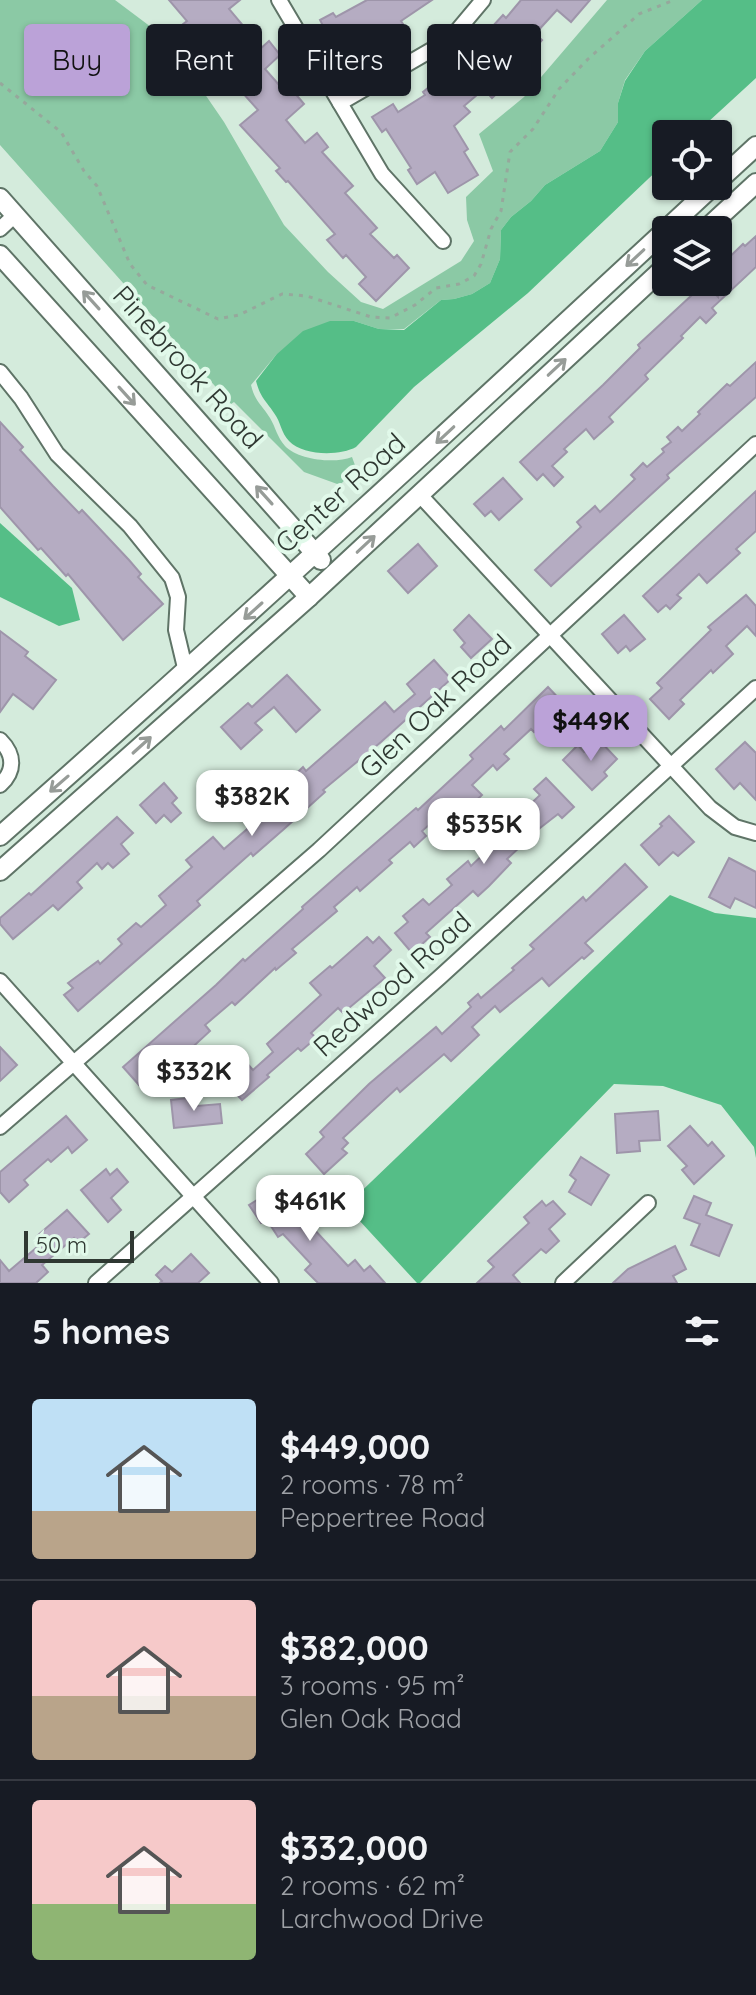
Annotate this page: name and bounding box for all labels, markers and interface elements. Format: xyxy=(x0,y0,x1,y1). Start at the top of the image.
chip: Buy xyxy=(24,24,130,96)
chip: Rent xyxy=(146,24,262,96)
chip: Filters xyxy=(278,24,411,96)
chip: New xyxy=(427,24,541,96)
map controls xyxy=(652,120,732,296)
button: locate xyxy=(652,120,732,200)
button: layers xyxy=(652,216,732,296)
one-way arrow xyxy=(625,249,645,268)
street label: Pinebrook Road xyxy=(106,278,271,456)
one-way arrow xyxy=(82,291,100,311)
one-way arrow xyxy=(546,359,566,377)
one-way arrow xyxy=(118,386,137,406)
street label: Center Road xyxy=(267,425,412,560)
one-way arrow xyxy=(435,426,455,444)
one-way arrow xyxy=(254,485,273,505)
one-way arrow xyxy=(356,536,376,554)
one-way arrow xyxy=(243,601,263,619)
street label: Glen Oak Road xyxy=(351,626,518,785)
pin: $449K xyxy=(535,695,647,763)
text: $449K xyxy=(552,704,630,737)
one-way arrow xyxy=(132,737,152,755)
pin: $382K xyxy=(196,770,308,838)
one-way arrow xyxy=(49,775,69,793)
text: $382K xyxy=(214,779,290,812)
pin: $535K xyxy=(428,798,540,866)
text: $535K xyxy=(446,807,522,840)
street label: Redwood Road xyxy=(306,904,478,1064)
pin: $332K xyxy=(138,1045,250,1113)
text: $332K xyxy=(156,1054,232,1087)
pin: $461K xyxy=(254,1175,366,1243)
text: $461K xyxy=(274,1184,346,1217)
scale bar xyxy=(24,1227,134,1263)
text: 50 m xyxy=(36,1231,87,1259)
icon: filters xyxy=(680,1309,724,1353)
text: 5 homes xyxy=(32,1310,170,1353)
text: $449,000 xyxy=(280,1425,430,1468)
icon: home xyxy=(96,1431,192,1527)
text: 2 rooms · 78 m² xyxy=(280,1468,464,1501)
text: Peppertree Road xyxy=(280,1501,485,1534)
text: $382,000 xyxy=(280,1626,429,1669)
icon: home xyxy=(96,1632,192,1728)
text: 3 rooms · 95 m² xyxy=(280,1669,464,1702)
text: Glen Oak Road xyxy=(280,1702,462,1735)
text: $332,000 xyxy=(280,1826,428,1869)
icon: home xyxy=(96,1832,192,1928)
text: 2 rooms · 62 m² xyxy=(280,1869,465,1902)
text: Larchwood Drive xyxy=(280,1902,484,1935)

